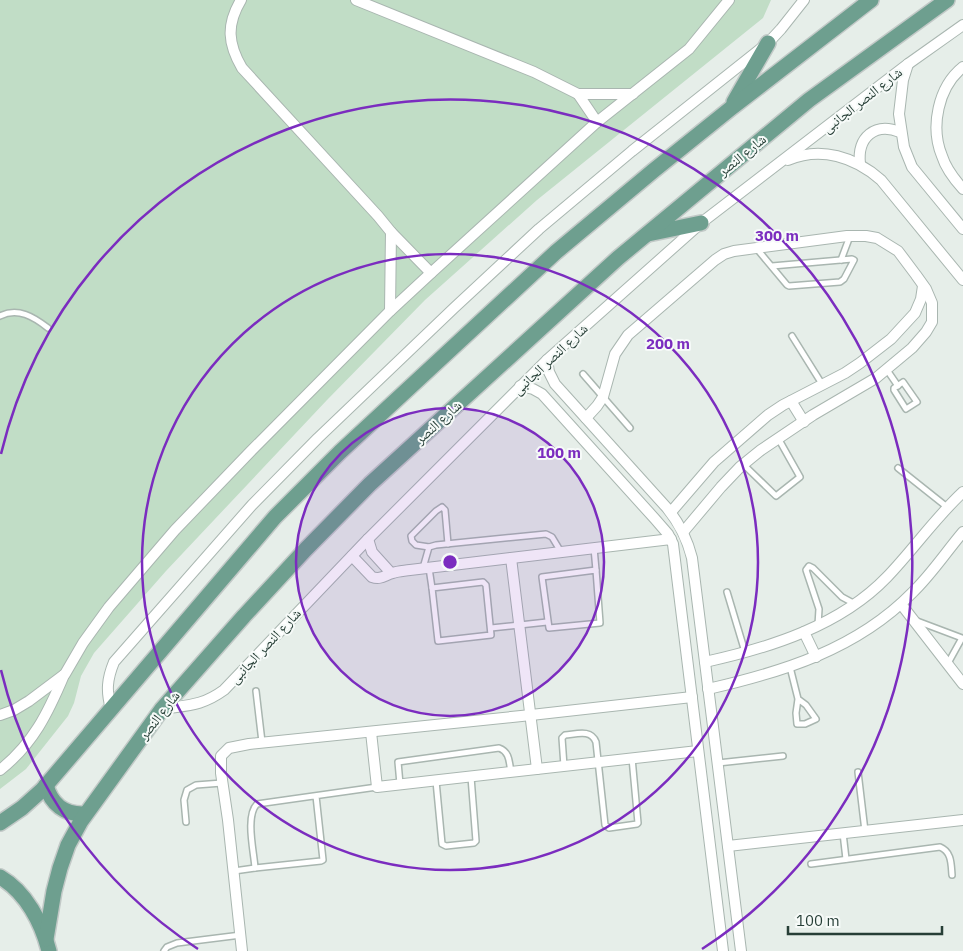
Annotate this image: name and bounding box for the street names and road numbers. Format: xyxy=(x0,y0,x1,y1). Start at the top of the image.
street label: شارع النصر الجانبى xyxy=(818,63,906,138)
street label: شارع النصر xyxy=(713,130,770,181)
street label: شارع النصر الجانبى xyxy=(508,319,592,399)
street label: شارع النصر xyxy=(410,396,466,449)
street label: شارع النصر الجانبى xyxy=(225,604,305,688)
street label: شارع النصر xyxy=(134,687,184,744)

